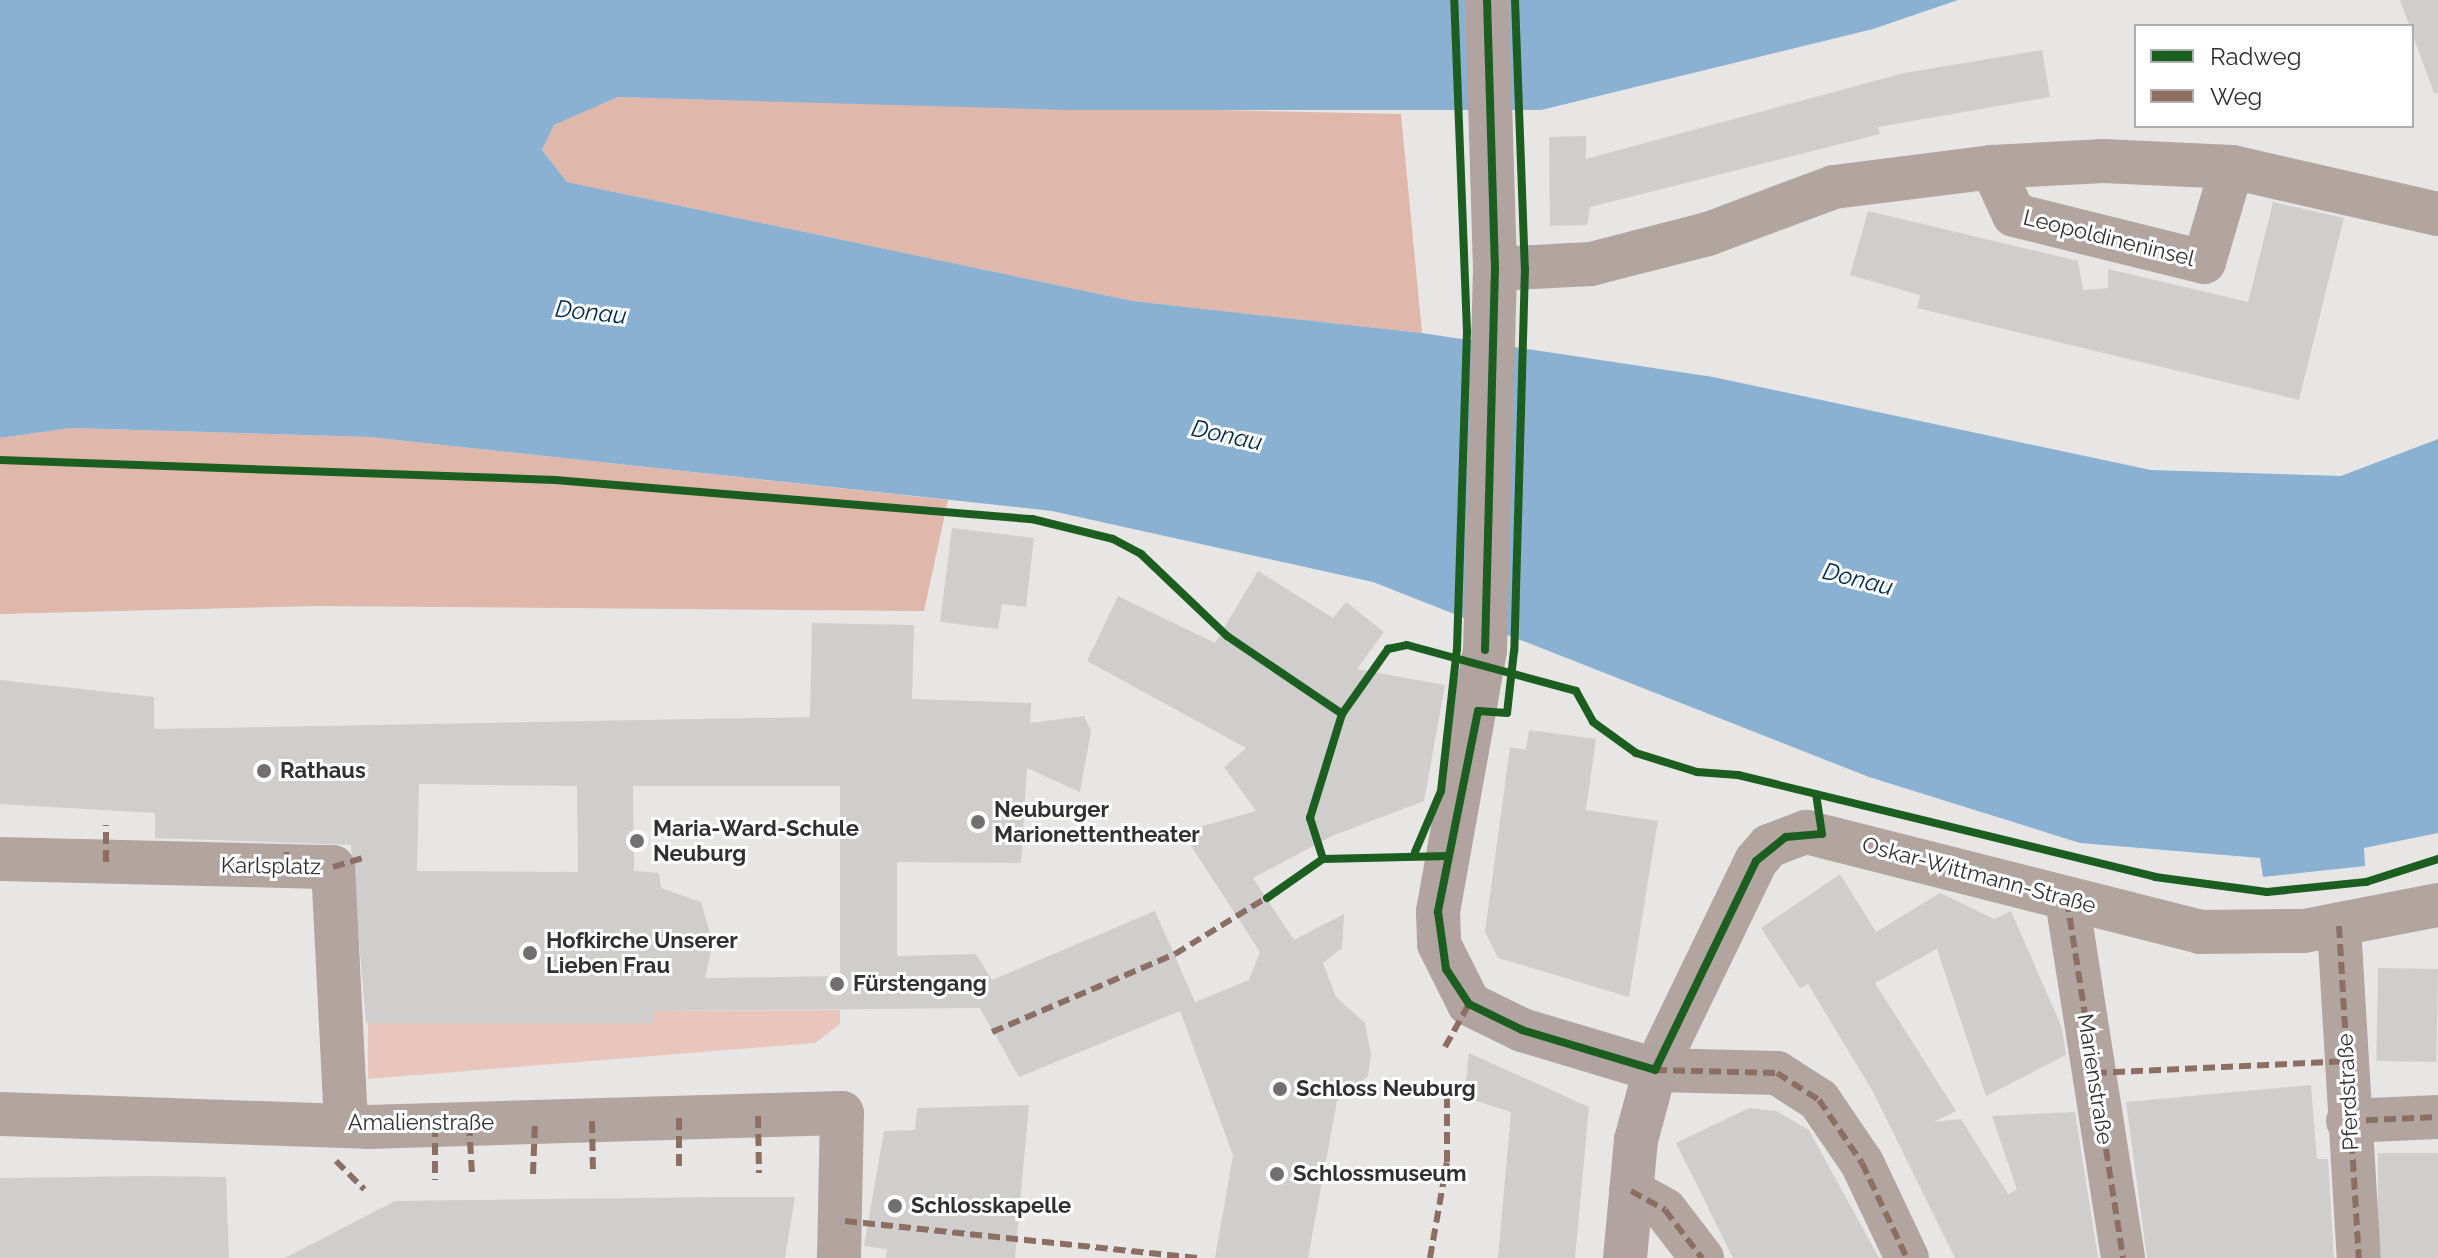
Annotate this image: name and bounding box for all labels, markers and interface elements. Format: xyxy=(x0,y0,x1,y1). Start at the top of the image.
legend xyxy=(2134,24,2414,128)
text: Radweg xyxy=(2210,42,2302,71)
text: Weg xyxy=(2210,82,2262,111)
street label: Leopoldineninsel xyxy=(2021,204,2197,272)
water label: Donau xyxy=(554,294,628,330)
water label: Donau xyxy=(1189,413,1265,457)
water label: Donau xyxy=(1820,556,1896,602)
place label: Rathaus xyxy=(280,758,366,784)
marker: Rathaus xyxy=(255,762,273,780)
place label: Neuburger Marionettentheater xyxy=(994,796,1200,848)
marker: Neuburger Marionettentheater xyxy=(969,813,987,831)
place label: Maria-Ward-Schule Neuburg xyxy=(653,815,859,866)
street label: Oskar-Wittmann-Straße xyxy=(1859,831,2099,919)
marker: Maria-Ward-Schule Neuburg xyxy=(628,832,646,850)
street label: Karlsplatz xyxy=(221,852,321,880)
place label: Hofkirche Unserer Lieben Frau xyxy=(546,927,738,978)
marker: Hofkirche Unserer Lieben Frau xyxy=(521,944,539,962)
place label: Fürstengang xyxy=(853,971,987,997)
marker: Fürstengang xyxy=(828,975,846,993)
street label: Marienstraße xyxy=(2072,1012,2118,1146)
street label: Pferdstraße xyxy=(2332,1033,2364,1151)
place label: Schloss Neuburg xyxy=(1296,1076,1476,1102)
marker: Schloss Neuburg xyxy=(1271,1080,1289,1098)
street label: Amalienstraße xyxy=(348,1110,494,1136)
place label: Schlossmuseum xyxy=(1293,1161,1466,1187)
marker: Schlossmuseum xyxy=(1268,1165,1286,1183)
place label: Schlosskapelle xyxy=(911,1193,1071,1219)
marker: Schlosskapelle xyxy=(886,1197,904,1215)

